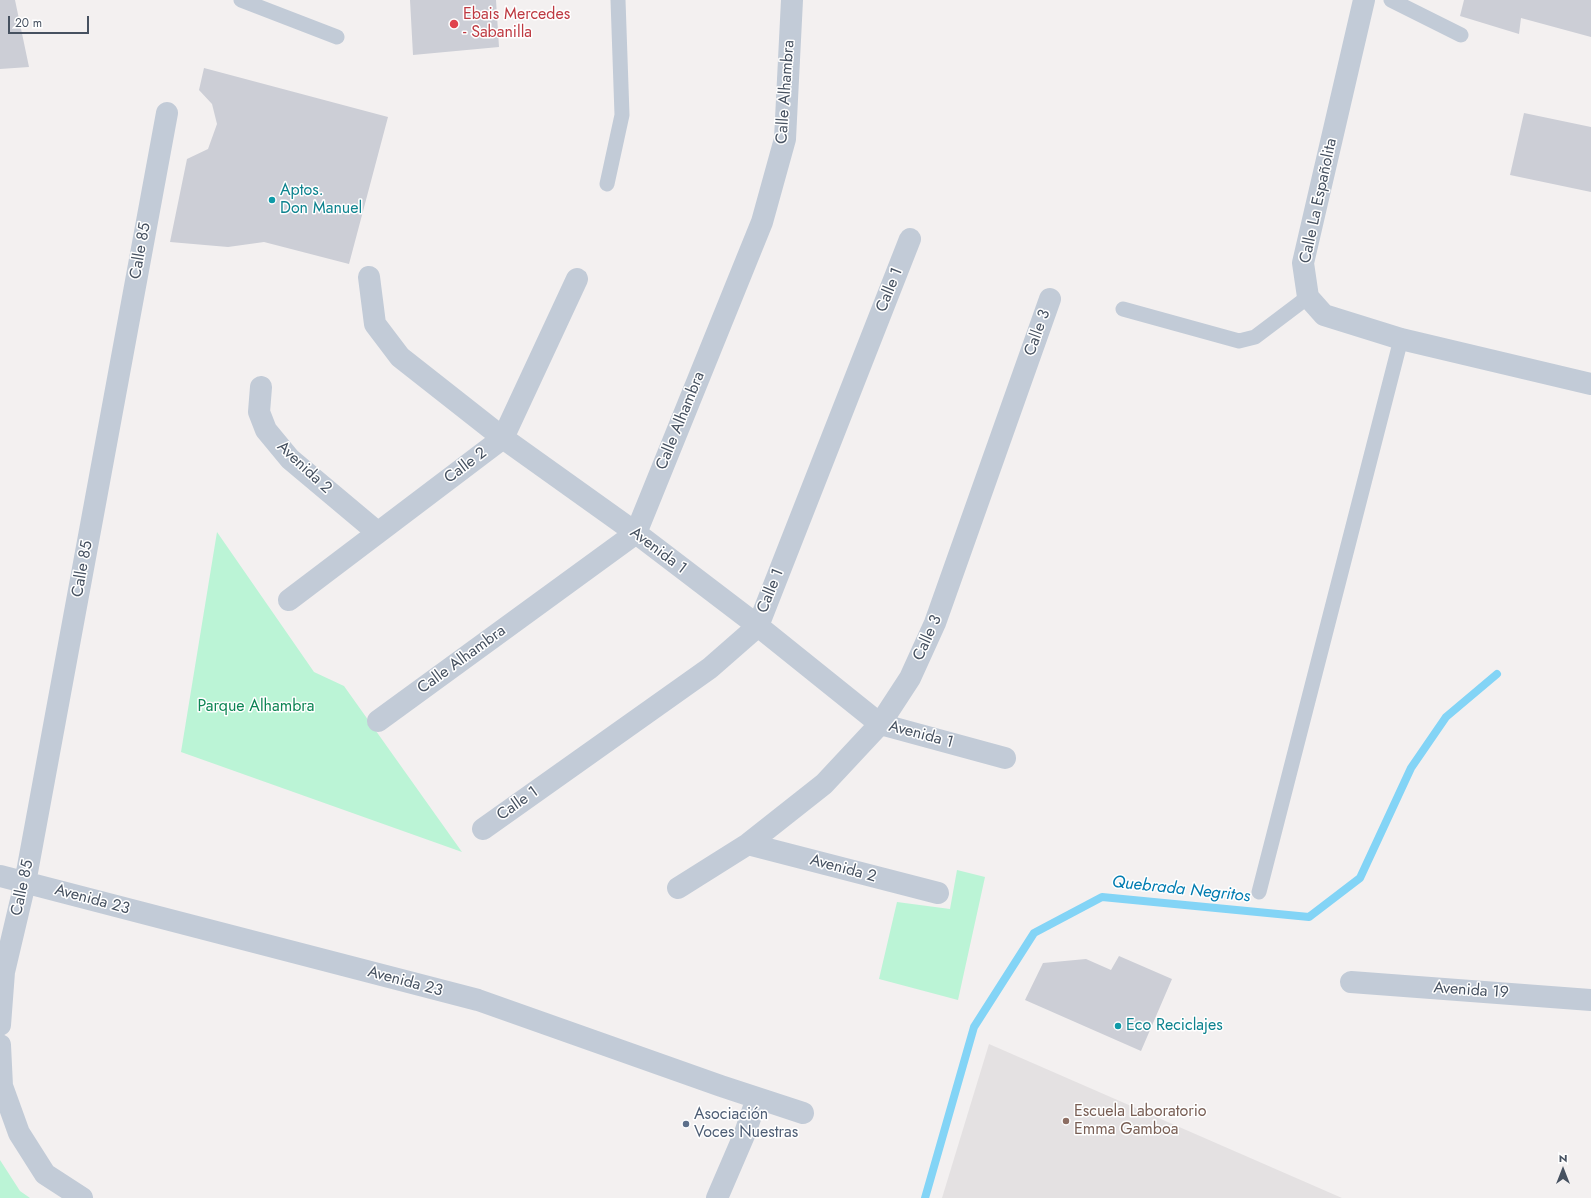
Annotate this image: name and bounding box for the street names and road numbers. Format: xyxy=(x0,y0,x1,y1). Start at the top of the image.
street label: Calle Alhambra xyxy=(773,39,799,145)
street label: Calle La Españolita xyxy=(1296,137,1342,265)
street label: Calle 85 xyxy=(127,221,155,281)
street label: Calle 1 xyxy=(872,265,908,315)
street label: Calle 3 xyxy=(1021,307,1055,359)
street label: Calle Alhambra xyxy=(653,369,709,473)
street label: Avenida 2 xyxy=(273,438,335,498)
street label: Calle 2 xyxy=(441,444,491,488)
street label: Avenida 1 xyxy=(626,523,690,579)
street label: Calle 85 xyxy=(69,539,97,599)
street label: Calle 1 xyxy=(753,566,789,616)
street label: Calle 3 xyxy=(910,612,946,664)
street label: Calle Alhambra xyxy=(414,622,510,698)
street label: Avenida 1 xyxy=(887,717,955,753)
street label: Calle 1 xyxy=(494,783,542,825)
street label: Avenida 2 xyxy=(808,851,878,887)
street label: Calle 85 xyxy=(8,858,38,918)
street label: Avenida 23 xyxy=(52,881,132,919)
street label: Avenida 23 xyxy=(365,963,445,1001)
street label: Avenida 19 xyxy=(1433,979,1509,1003)

